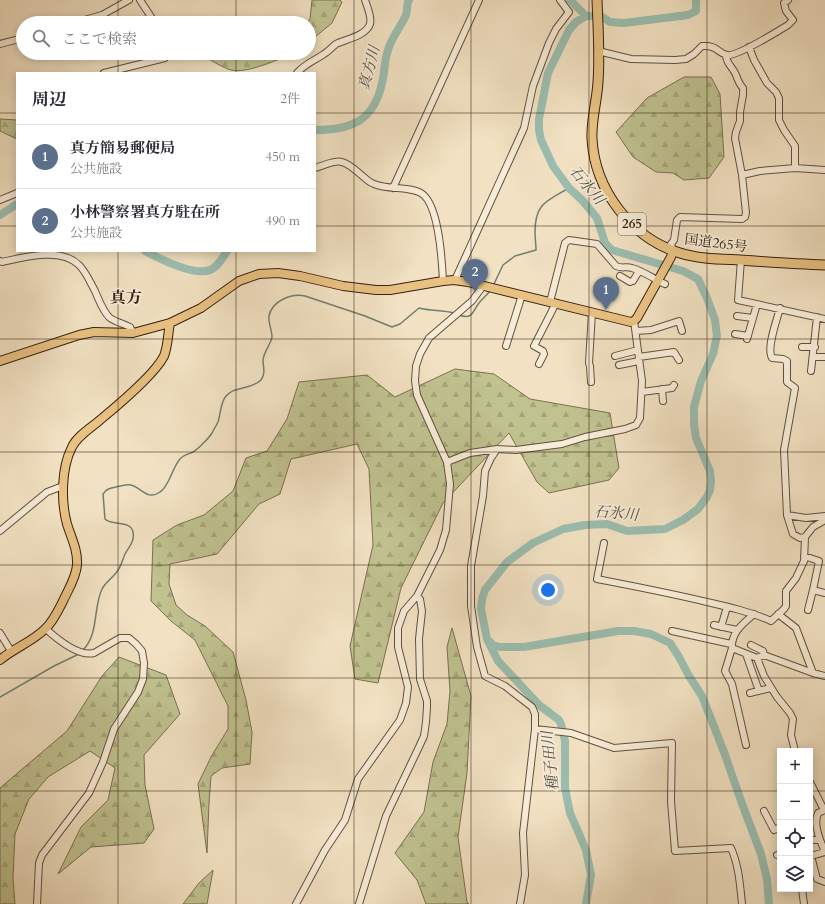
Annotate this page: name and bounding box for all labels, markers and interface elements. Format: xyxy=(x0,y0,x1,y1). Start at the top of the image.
search box xyxy=(16,16,316,60)
icon: search xyxy=(30,27,52,49)
text: ここで検索 xyxy=(62,29,137,49)
water label: 真方川 xyxy=(354,42,385,92)
text: 周辺 xyxy=(32,88,66,111)
text: 2件 xyxy=(280,90,300,108)
text: 真方簡易郵便局 xyxy=(70,138,175,158)
text: 1 xyxy=(42,148,48,166)
text: 450 m xyxy=(266,148,300,166)
text: 公共施設 xyxy=(70,160,122,178)
water label: 石氷川 xyxy=(565,161,610,210)
text: 小林警察署真方駐在所 xyxy=(70,202,220,222)
text: 2 xyxy=(42,212,48,230)
text: 490 m xyxy=(266,212,300,230)
road number: 265 xyxy=(618,213,646,235)
text: 公共施設 xyxy=(70,224,122,242)
street label: 国道265号 xyxy=(683,230,749,256)
pin: 2 xyxy=(462,259,488,292)
pin: 1 xyxy=(593,277,619,310)
district label: 真方 xyxy=(110,287,142,309)
water label: 石氷川 xyxy=(593,501,641,525)
your location xyxy=(538,580,558,600)
water label: 種子田川 xyxy=(537,728,563,792)
map controls xyxy=(777,748,813,892)
button: + xyxy=(777,748,813,784)
button: − xyxy=(777,784,813,820)
button: locate xyxy=(777,820,813,856)
button: layers xyxy=(777,856,813,892)

